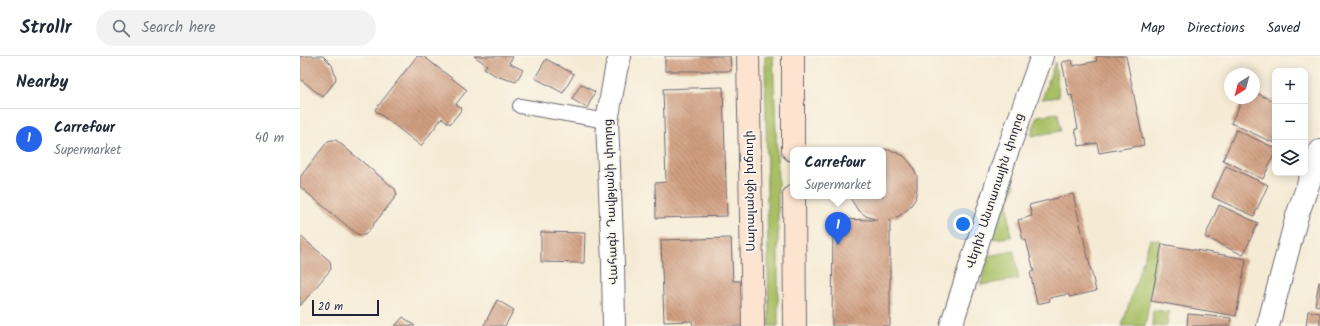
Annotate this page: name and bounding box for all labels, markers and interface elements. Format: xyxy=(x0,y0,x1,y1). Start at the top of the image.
search box xyxy=(96,10,376,46)
text: Strollr xyxy=(20,13,72,43)
text: Search here xyxy=(142,16,216,40)
icon: search xyxy=(110,17,132,39)
text: Map xyxy=(1140,17,1165,39)
text: Directions xyxy=(1187,17,1245,39)
text: Saved xyxy=(1267,17,1300,39)
north arrow xyxy=(1224,68,1260,104)
map controls xyxy=(1272,68,1308,176)
button: + xyxy=(1272,68,1308,104)
text: Nearby xyxy=(16,69,68,96)
button: − xyxy=(1272,104,1308,140)
street label: Վերին Անտառային փողոց xyxy=(961,111,1029,271)
text: Carrefour xyxy=(54,116,115,140)
street label: Վահագն Դավթյանի փողոց xyxy=(599,119,623,285)
text: 1 xyxy=(27,128,31,149)
text: 40 m xyxy=(255,128,284,149)
street label: Սարալանջի խճուղի xyxy=(739,130,761,252)
text: Supermarket xyxy=(54,140,121,161)
button: layers xyxy=(1272,140,1308,176)
popup xyxy=(790,147,886,199)
text: Carrefour xyxy=(804,151,866,175)
text: Supermarket xyxy=(804,175,872,196)
pin: 1 xyxy=(825,212,851,245)
your location xyxy=(953,214,973,234)
scale bar xyxy=(312,298,379,317)
text: 20 m xyxy=(318,298,343,316)

